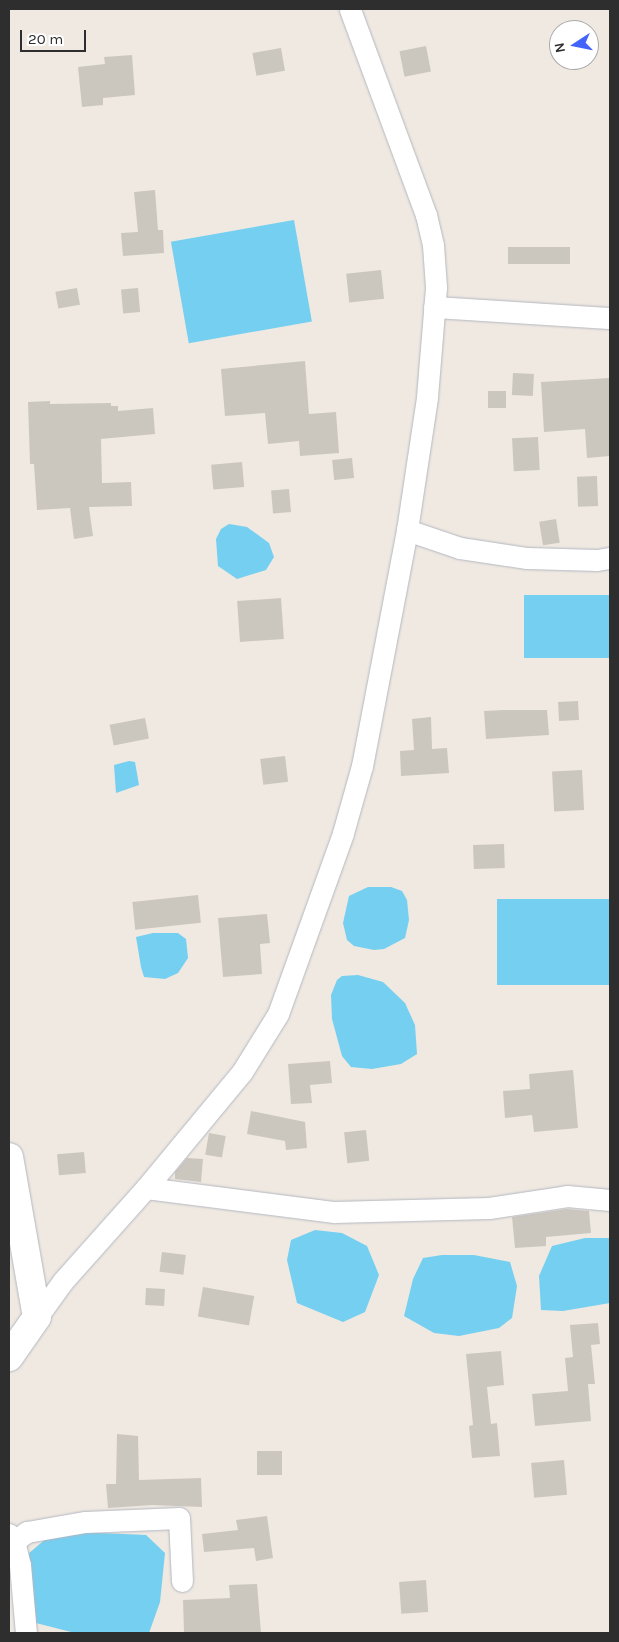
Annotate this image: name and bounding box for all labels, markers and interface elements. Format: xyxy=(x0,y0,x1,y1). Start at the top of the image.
scale bar xyxy=(22,20,89,52)
north arrow xyxy=(549,20,599,70)
text: 20 m xyxy=(28,30,63,48)
text: N xyxy=(550,41,569,54)

